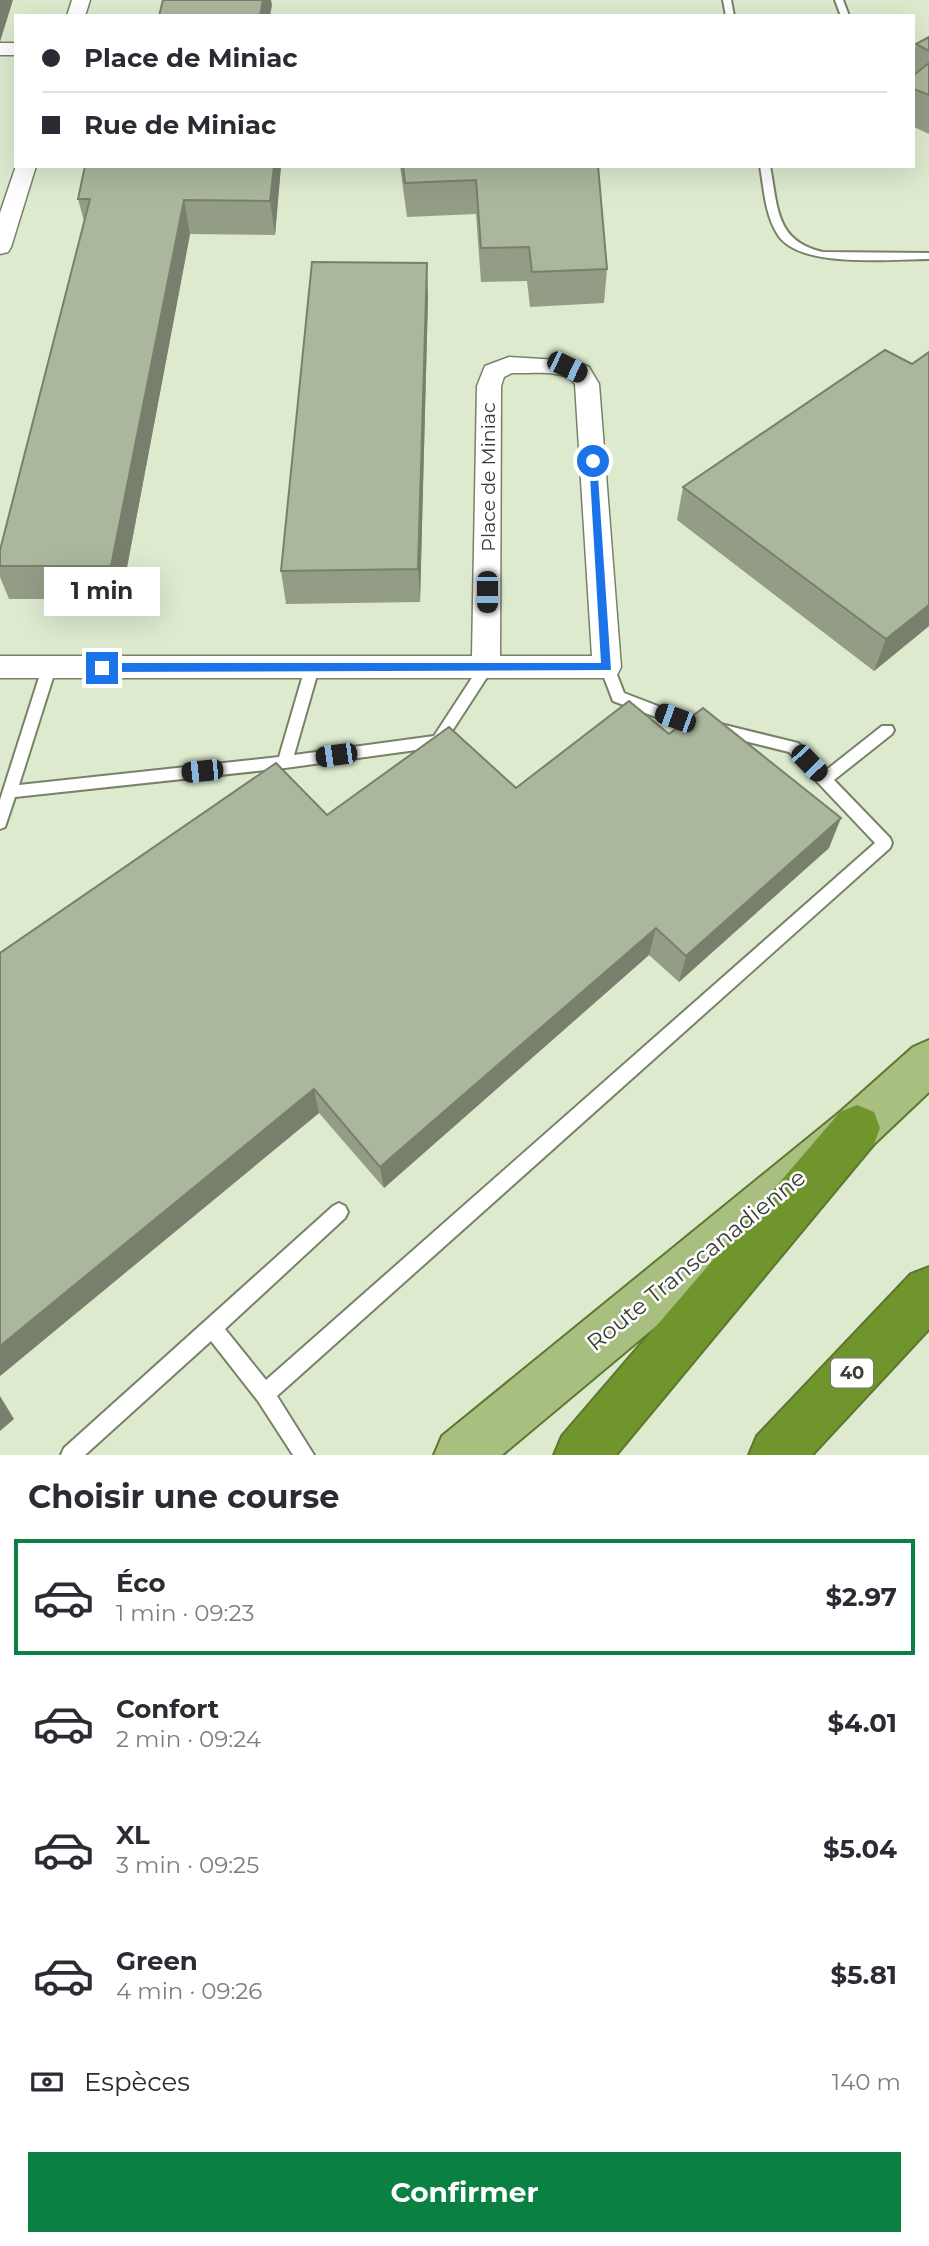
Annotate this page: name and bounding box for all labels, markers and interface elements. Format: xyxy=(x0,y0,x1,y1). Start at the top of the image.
text: Place de Miniac xyxy=(84,42,298,74)
text: Rue de Miniac xyxy=(84,109,276,141)
car xyxy=(544,348,591,386)
street label: Place de Miniac xyxy=(477,402,500,552)
route start xyxy=(577,445,609,477)
callout: 1 min xyxy=(44,566,160,616)
car xyxy=(477,571,498,613)
text: 1 min xyxy=(71,577,133,605)
route end xyxy=(86,652,118,684)
car xyxy=(652,701,699,735)
car xyxy=(787,741,832,785)
car xyxy=(314,742,359,768)
car xyxy=(181,758,224,784)
street label: Route Transcanadienne xyxy=(581,1163,811,1357)
road number: 40 xyxy=(831,1358,873,1388)
text: Choisir une course xyxy=(28,1477,340,1516)
icon: car xyxy=(32,1566,95,1629)
text: Éco xyxy=(116,1567,166,1599)
text: $2.97 xyxy=(825,1581,897,1613)
text: 1 min · 09:23 xyxy=(116,1599,254,1627)
icon: car xyxy=(32,1692,95,1755)
text: Confort xyxy=(116,1693,219,1725)
text: $4.01 xyxy=(828,1707,897,1739)
text: 2 min · 09:24 xyxy=(116,1725,261,1753)
icon: car xyxy=(32,1818,95,1881)
text: XL xyxy=(116,1819,150,1851)
text: $5.04 xyxy=(823,1833,897,1865)
text: 3 min · 09:25 xyxy=(116,1851,259,1879)
icon: car xyxy=(32,1944,95,2007)
text: Green xyxy=(116,1945,198,1977)
text: $5.81 xyxy=(831,1959,897,1991)
text: 4 min · 09:26 xyxy=(116,1977,262,2005)
icon: cash xyxy=(28,2063,66,2101)
text: Espèces xyxy=(84,2066,190,2098)
text: 140 m xyxy=(832,2068,901,2096)
button: Confirmer xyxy=(28,2152,901,2232)

